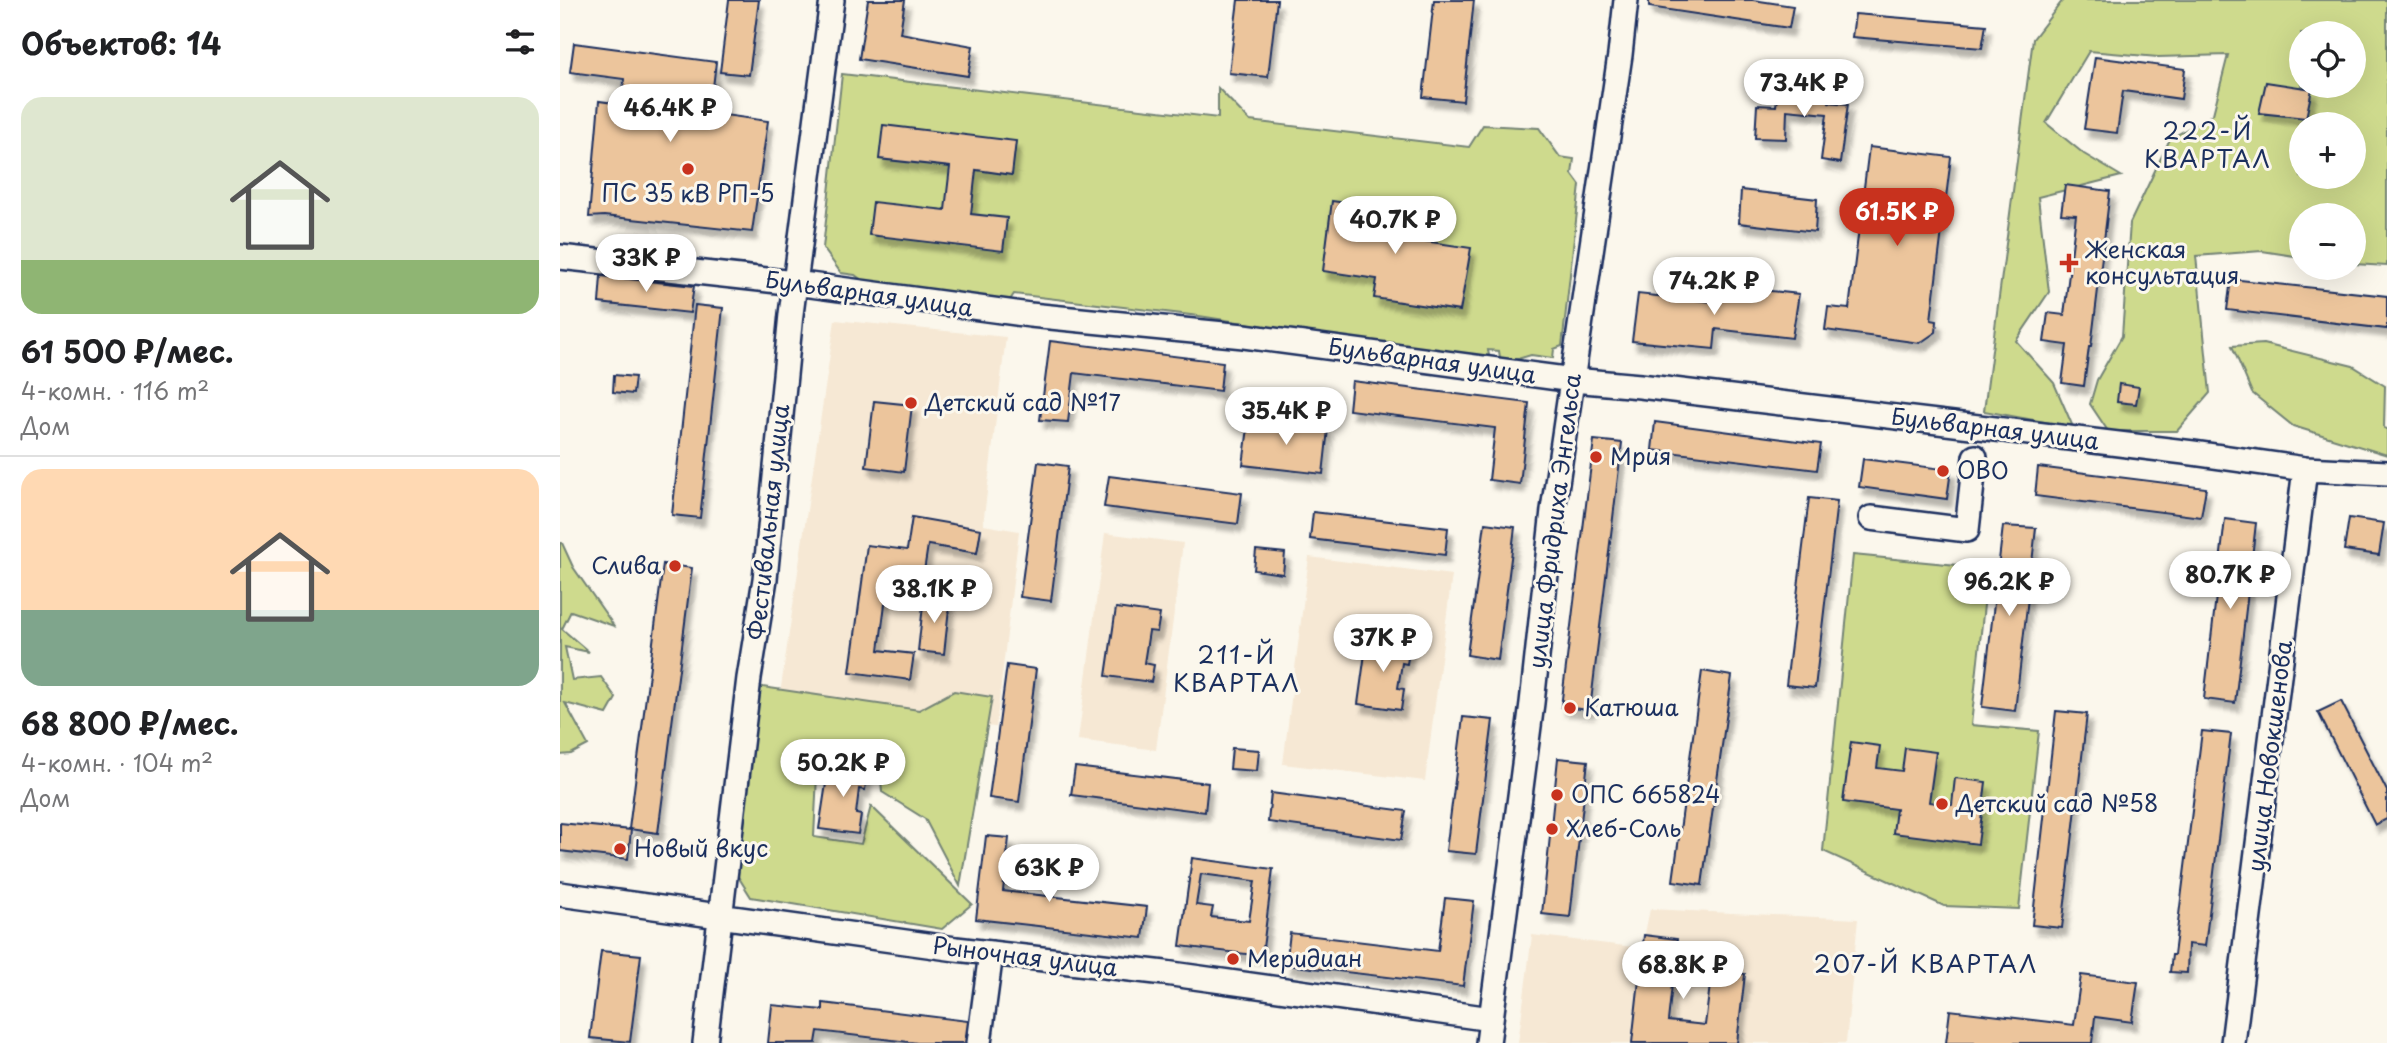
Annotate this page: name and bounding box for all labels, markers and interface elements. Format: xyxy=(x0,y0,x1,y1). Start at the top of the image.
text: Объектов: 14 xyxy=(21,20,221,65)
map controls xyxy=(2289,21,2366,280)
button: locate xyxy=(2289,21,2366,98)
icon: filters xyxy=(501,23,539,61)
pin: 73.4K ₽ xyxy=(1739,60,1869,119)
text: 73.4K ₽ xyxy=(1760,64,1848,99)
pin: 46.4K ₽ xyxy=(605,85,735,144)
text: 46.4K ₽ xyxy=(624,89,716,124)
district label: 222-Й КВАРТАЛ xyxy=(2144,112,2272,176)
button: + xyxy=(2289,112,2366,189)
icon: home xyxy=(217,142,343,268)
marker: ПС 35 кВ РП-5 xyxy=(680,161,696,177)
place label: ПС 35 кВ РП-5 xyxy=(601,175,775,210)
pin: 61.5K ₽ xyxy=(1832,188,1962,248)
text: 61.5K ₽ xyxy=(1855,193,1939,228)
pin: 40.7K ₽ xyxy=(1330,196,1460,256)
text: 40.7K ₽ xyxy=(1349,201,1441,236)
button: − xyxy=(2289,203,2366,280)
place label: Женская консультация xyxy=(2085,231,2240,292)
pin: 33K ₽ xyxy=(597,234,695,294)
text: 33K ₽ xyxy=(612,239,680,274)
marker: Женская консультация xyxy=(2059,253,2079,273)
pin: 74.2K ₽ xyxy=(1649,258,1779,317)
street label: Бульварная улица xyxy=(763,261,976,324)
text: 74.2K ₽ xyxy=(1669,262,1759,297)
text: 61 500 ₽/мес. xyxy=(21,328,233,373)
street label: Бульварная улица xyxy=(1326,328,1539,391)
street label: улица Фридриха Энгельса xyxy=(1518,371,1589,670)
text: 4-комн. · 116 m² xyxy=(21,373,209,408)
place label: Детский сад №17 xyxy=(924,384,1121,419)
pin: 35.4K ₽ xyxy=(1221,388,1351,447)
text: 35.4K ₽ xyxy=(1241,392,1331,427)
marker: Детский сад №17 xyxy=(903,395,919,411)
street label: Бульварная улица xyxy=(1889,397,2102,458)
street label: Фестивальная улица xyxy=(738,402,797,641)
text: Дом xyxy=(21,408,70,443)
place label: Мрия xyxy=(1610,438,1672,473)
marker: Мрия xyxy=(1588,449,1604,465)
place label: ОВО xyxy=(1957,452,2009,487)
marker: ОВО xyxy=(1935,463,1951,479)
icon: home xyxy=(217,514,343,640)
place label: Слива xyxy=(591,547,662,582)
pin: 80.7K ₽ xyxy=(2165,552,2295,611)
text: 80.7K ₽ xyxy=(2185,556,2275,591)
marker: Слива xyxy=(667,558,683,574)
pin: 96.2K ₽ xyxy=(1944,558,2074,618)
text: 96.2K ₽ xyxy=(1964,563,2054,598)
pin: 38.1K ₽ xyxy=(869,566,999,625)
text: 38.1K ₽ xyxy=(892,570,976,605)
pin: 37K ₽ xyxy=(1334,614,1432,674)
text: 37K ₽ xyxy=(1350,619,1416,654)
district label: 211-Й КВАРТАЛ xyxy=(1173,636,1301,700)
street label: улица Новокшенова xyxy=(2237,637,2300,874)
place label: Катюша xyxy=(1584,689,1679,724)
text: 68 800 ₽/мес. xyxy=(21,700,239,745)
marker: Катюша xyxy=(1562,700,1578,716)
pin: 50.2K ₽ xyxy=(778,740,908,799)
text: 50.2K ₽ xyxy=(796,744,890,779)
text: 4-комн. · 104 m² xyxy=(21,745,213,780)
place label: ОПС 665824 xyxy=(1571,776,1721,811)
text: Дом xyxy=(21,780,70,815)
place label: Детский сад №58 xyxy=(1955,785,2158,820)
marker: ОПС 665824 xyxy=(1549,787,1565,803)
marker: Детский сад №58 xyxy=(1934,796,1950,812)
place label: Хлеб-Соль xyxy=(1566,810,1681,845)
marker: Хлеб-Соль xyxy=(1544,821,1560,837)
place label: Новый вкус xyxy=(634,830,768,865)
marker: Новый вкус xyxy=(612,841,628,857)
pin: 63K ₽ xyxy=(1000,844,1098,904)
text: 63K ₽ xyxy=(1014,849,1084,884)
street label: Рыночная улица xyxy=(931,927,1120,984)
place label: Меридиан xyxy=(1247,940,1362,975)
pin: 68.8K ₽ xyxy=(1618,942,1748,1001)
district label: 207-Й КВАРТАЛ xyxy=(1814,945,2038,981)
text: 68.8K ₽ xyxy=(1638,946,1728,981)
marker: Меридиан xyxy=(1225,951,1241,967)

